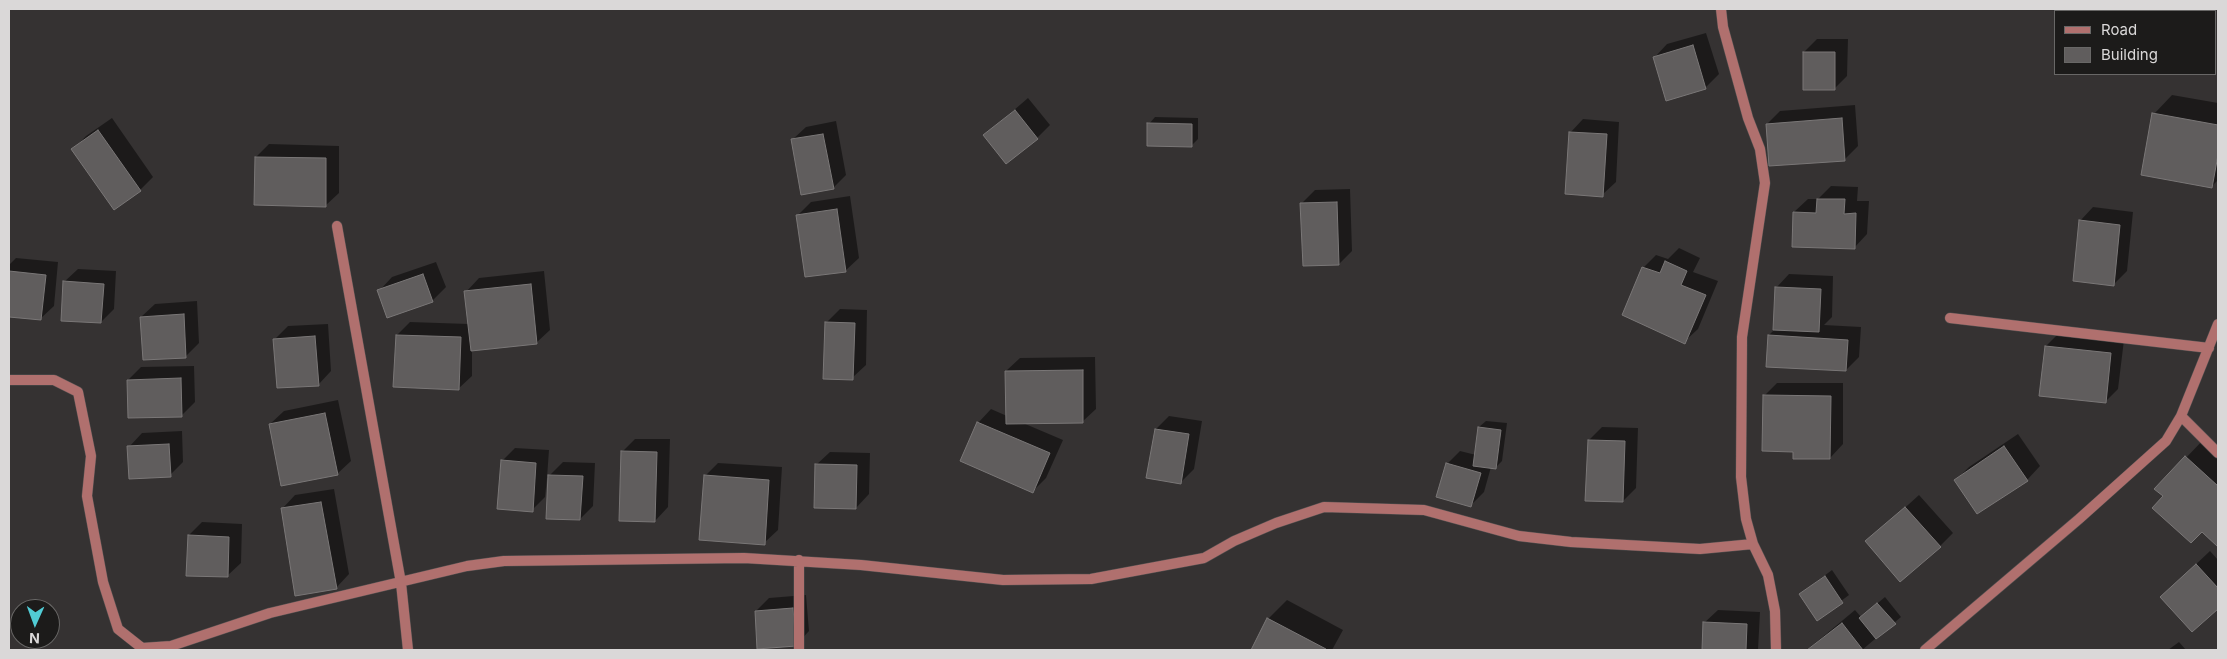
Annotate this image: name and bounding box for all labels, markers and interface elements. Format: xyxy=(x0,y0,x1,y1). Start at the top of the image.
legend xyxy=(2054,10,2217,75)
text: Road xyxy=(2101,20,2137,39)
text: Building xyxy=(2101,45,2158,64)
north arrow xyxy=(10,599,60,649)
text: N xyxy=(29,630,40,647)

